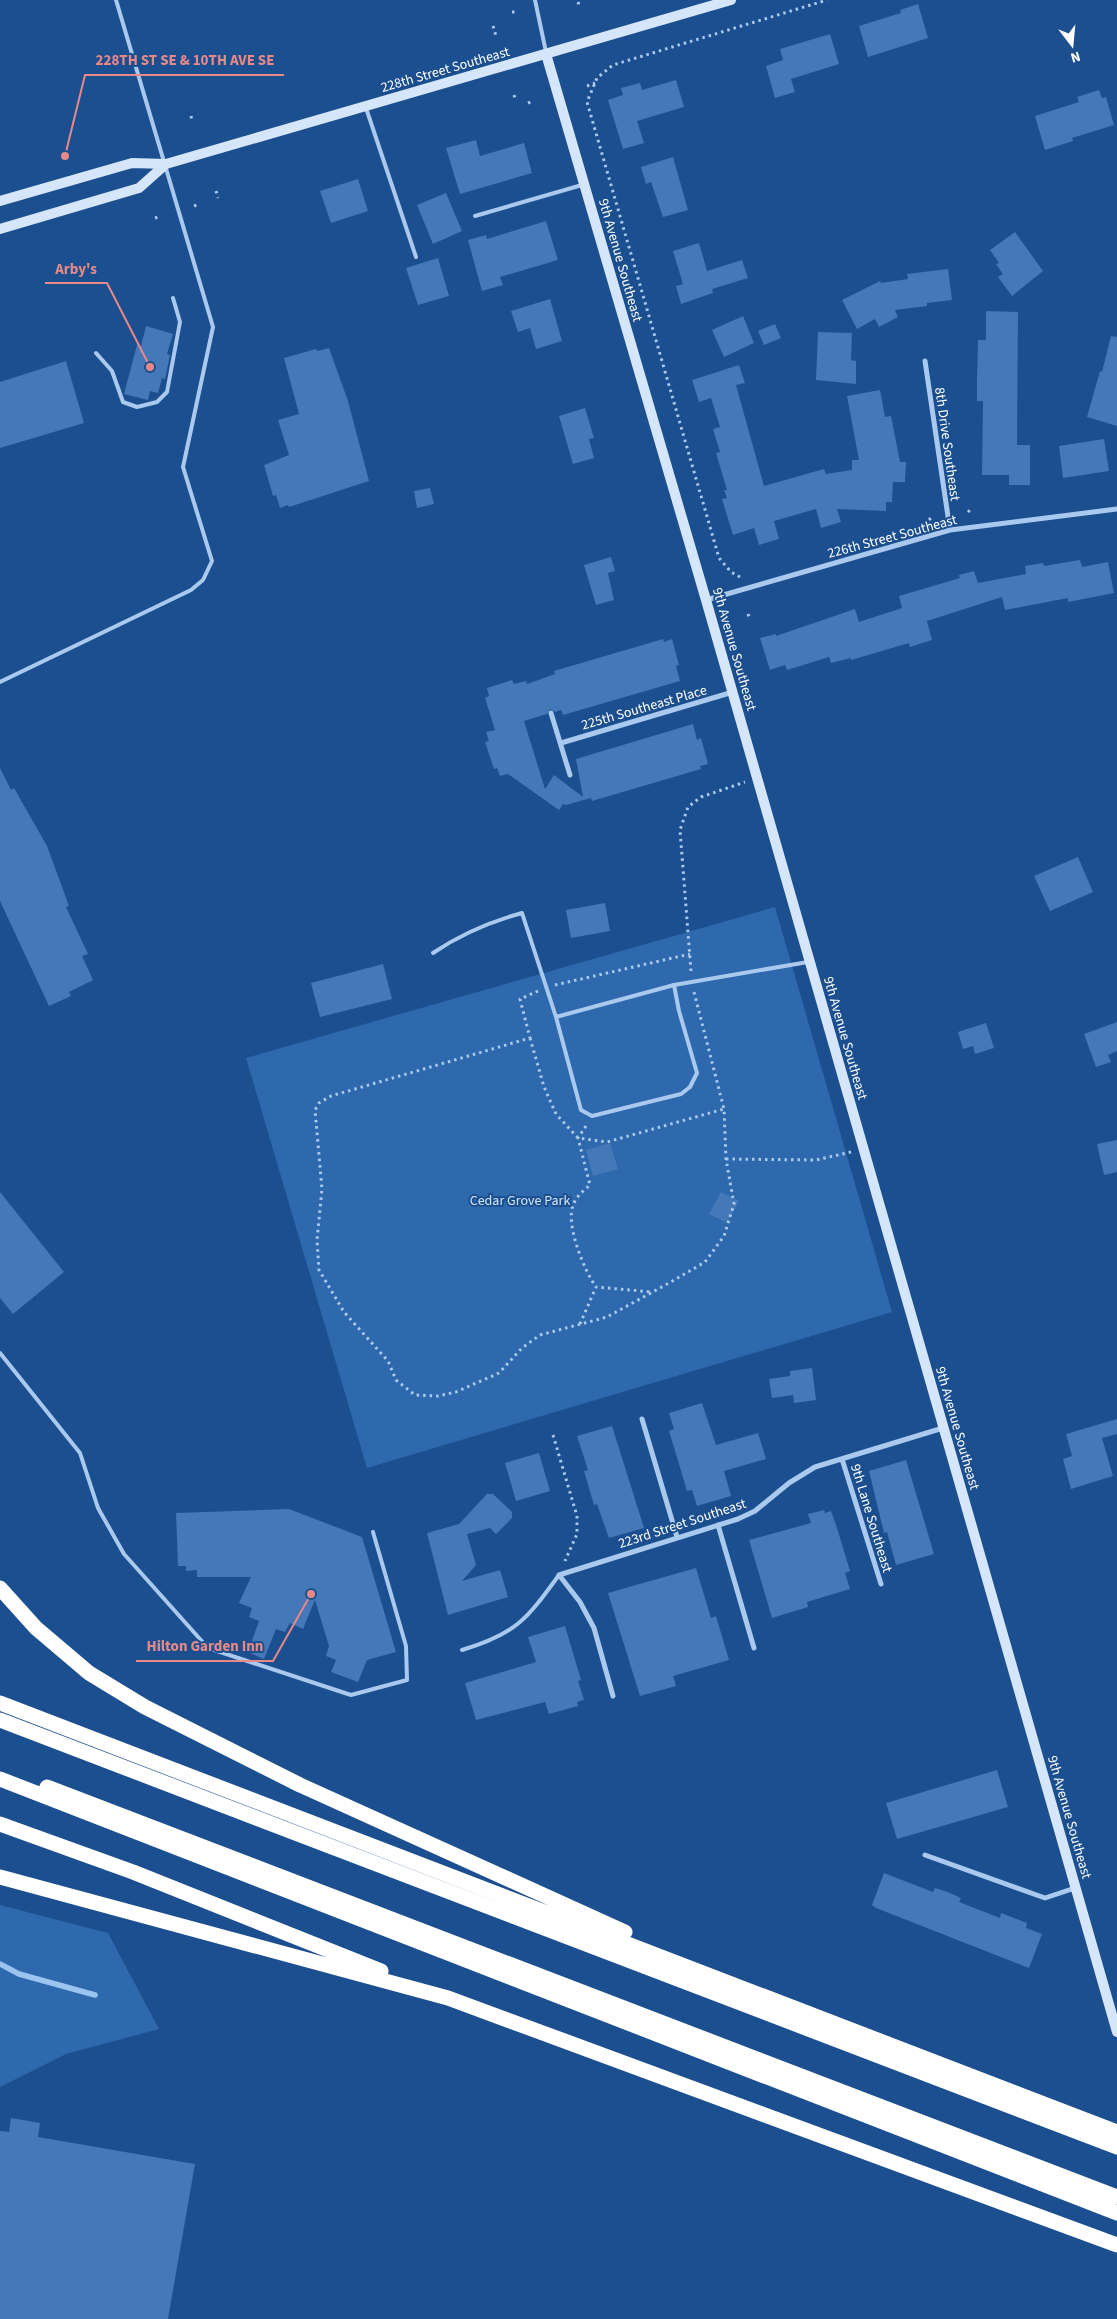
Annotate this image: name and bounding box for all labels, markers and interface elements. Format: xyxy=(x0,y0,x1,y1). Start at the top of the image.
north arrow xyxy=(1047,20,1097,70)
street label: 228th Street Southeast xyxy=(379,42,512,98)
callout: 228TH ST SE & 10TH AVE SE xyxy=(85,45,284,75)
text: N xyxy=(1068,46,1083,67)
text: 228TH ST SE & 10TH AVE SE xyxy=(96,50,274,71)
street label: 9th Avenue Southeast xyxy=(593,196,647,324)
callout: Arby's xyxy=(45,253,107,283)
text: Arby's xyxy=(54,259,97,280)
street label: 8th Drive Southeast xyxy=(929,386,965,502)
street label: 226th Street Southeast xyxy=(825,510,959,564)
street label: 9th Avenue Southeast xyxy=(707,585,761,713)
street label: 225th Southeast Place xyxy=(579,680,709,735)
street label: 9th Avenue Southeast xyxy=(818,974,872,1102)
park label: Cedar Grove Park xyxy=(470,1191,570,1211)
street label: 9th Avenue Southeast xyxy=(930,1364,984,1492)
street label: 9th Lane Southeast xyxy=(845,1462,897,1575)
street label: 223rd Street Southeast xyxy=(616,1494,749,1554)
callout: Hilton Garden Inn xyxy=(136,1631,273,1661)
text: Hilton Garden Inn xyxy=(147,1636,263,1657)
street label: 9th Avenue Southeast xyxy=(1042,1753,1096,1881)

